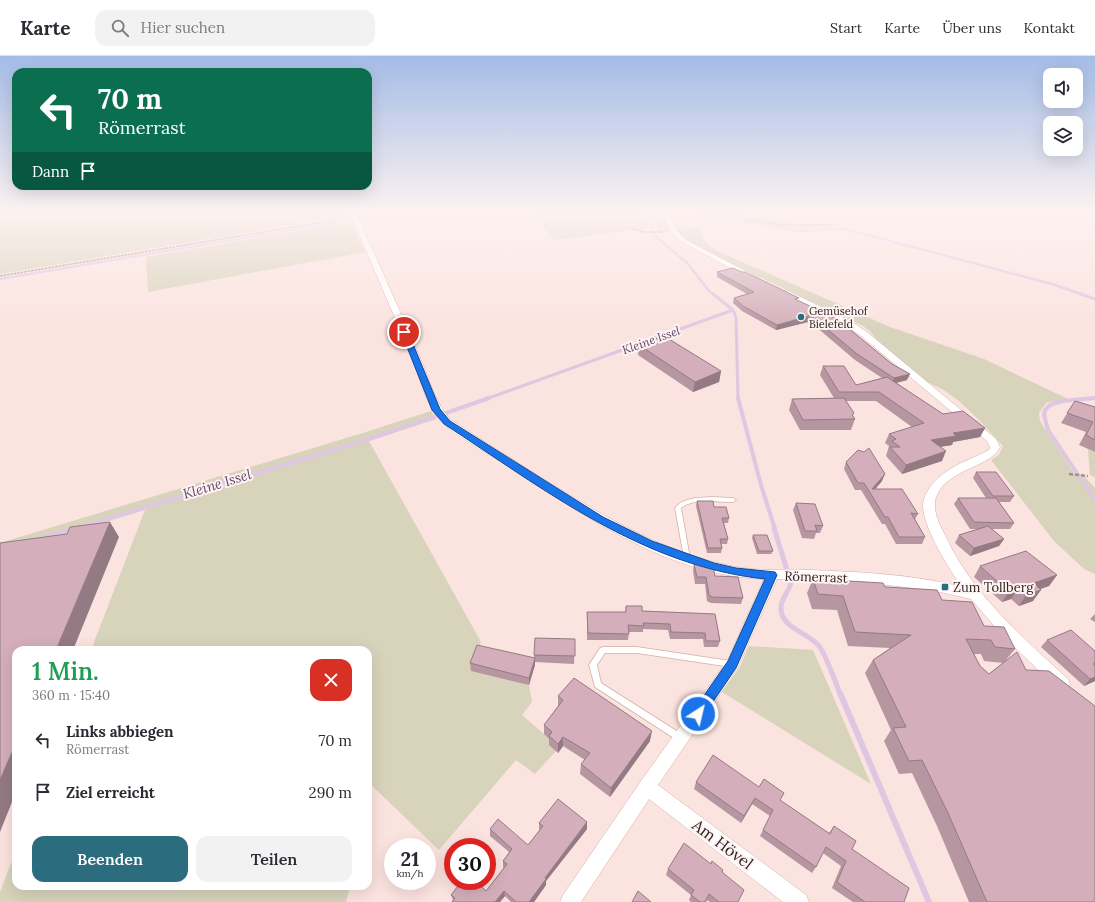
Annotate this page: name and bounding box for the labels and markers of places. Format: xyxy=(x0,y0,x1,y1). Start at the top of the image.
place label: Gemüsehof Bielefeld xyxy=(809,304,869,331)
marker: Gemüsehof Bielefeld xyxy=(796,312,806,322)
pin xyxy=(387,315,421,349)
place label: Zum Tollberg xyxy=(953,579,1034,596)
marker: Zum Tollberg xyxy=(940,582,950,592)

